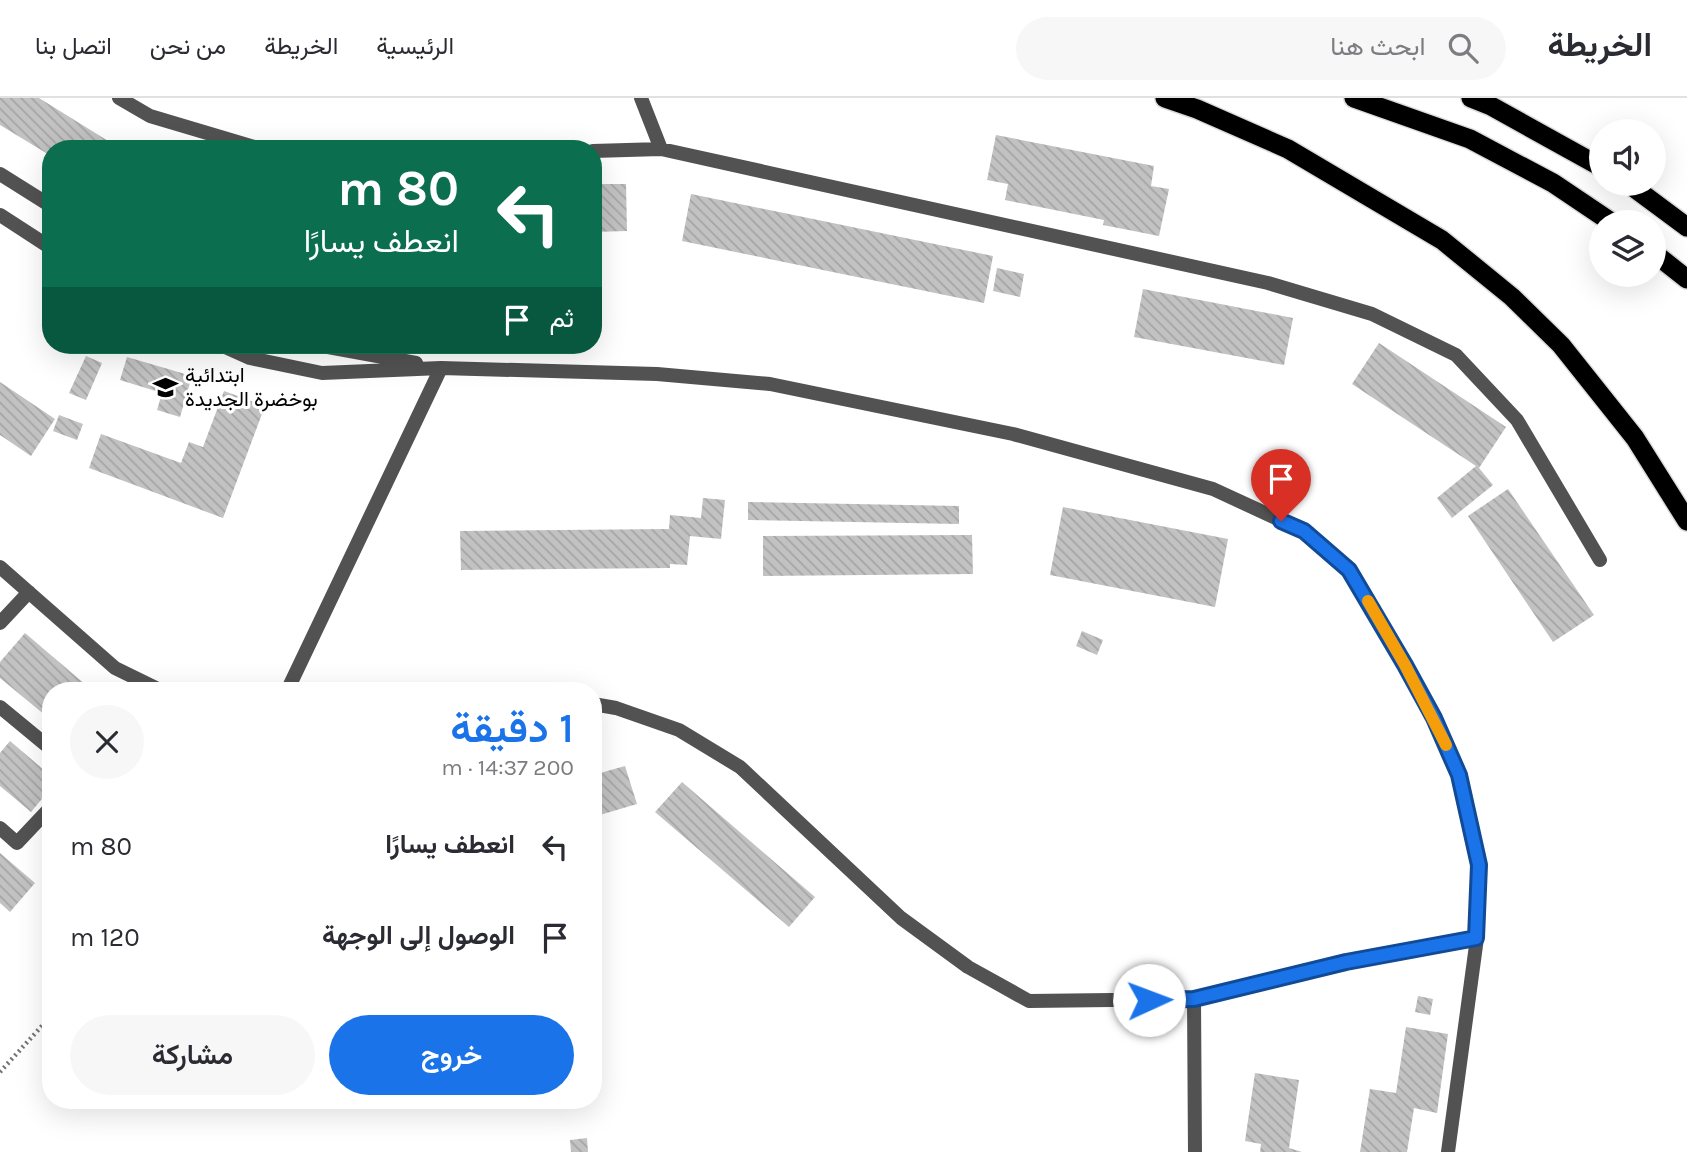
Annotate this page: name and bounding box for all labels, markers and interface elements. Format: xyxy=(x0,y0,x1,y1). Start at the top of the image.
search box xyxy=(1016,17,1506,80)
text: الخريطة xyxy=(1548,26,1652,64)
icon: search xyxy=(1444,29,1482,67)
text: ابحث هنا xyxy=(1330,31,1426,62)
text: اتصل بنا xyxy=(35,32,112,60)
text: من نحن xyxy=(150,32,226,60)
text: الخريطة xyxy=(264,32,338,60)
text: الرئيسية xyxy=(376,32,454,60)
map controls xyxy=(1589,119,1666,287)
button: sound xyxy=(1589,119,1666,196)
text: 80 m xyxy=(337,160,459,217)
icon: left xyxy=(483,168,574,259)
button: layers xyxy=(1589,210,1666,287)
text: انعطف يسارًا xyxy=(304,223,459,260)
icon: arrive xyxy=(498,301,536,339)
text: ثم xyxy=(550,303,574,334)
place label: ابتدائية بوخضرة الجديدة xyxy=(185,363,318,412)
school or university icon: ابتدائية بوخضرة الجديدة xyxy=(151,373,179,401)
pin xyxy=(1251,449,1311,521)
icon: arrive xyxy=(1262,460,1300,498)
text: 1 دقيقة xyxy=(450,703,574,753)
button: close xyxy=(70,705,144,779)
text: 200 m · 14:37 xyxy=(441,754,574,781)
icon: left xyxy=(536,828,574,866)
text: انعطف يسارًا xyxy=(385,829,515,860)
text: 80 m xyxy=(70,831,132,862)
icon: arrive xyxy=(536,919,574,957)
text: الوصول إلى الوجهة xyxy=(322,920,515,951)
text: 120 m xyxy=(70,922,140,953)
position arrow xyxy=(1112,963,1186,1037)
button: مشاركة xyxy=(70,1015,315,1095)
button: خروج xyxy=(329,1015,574,1095)

